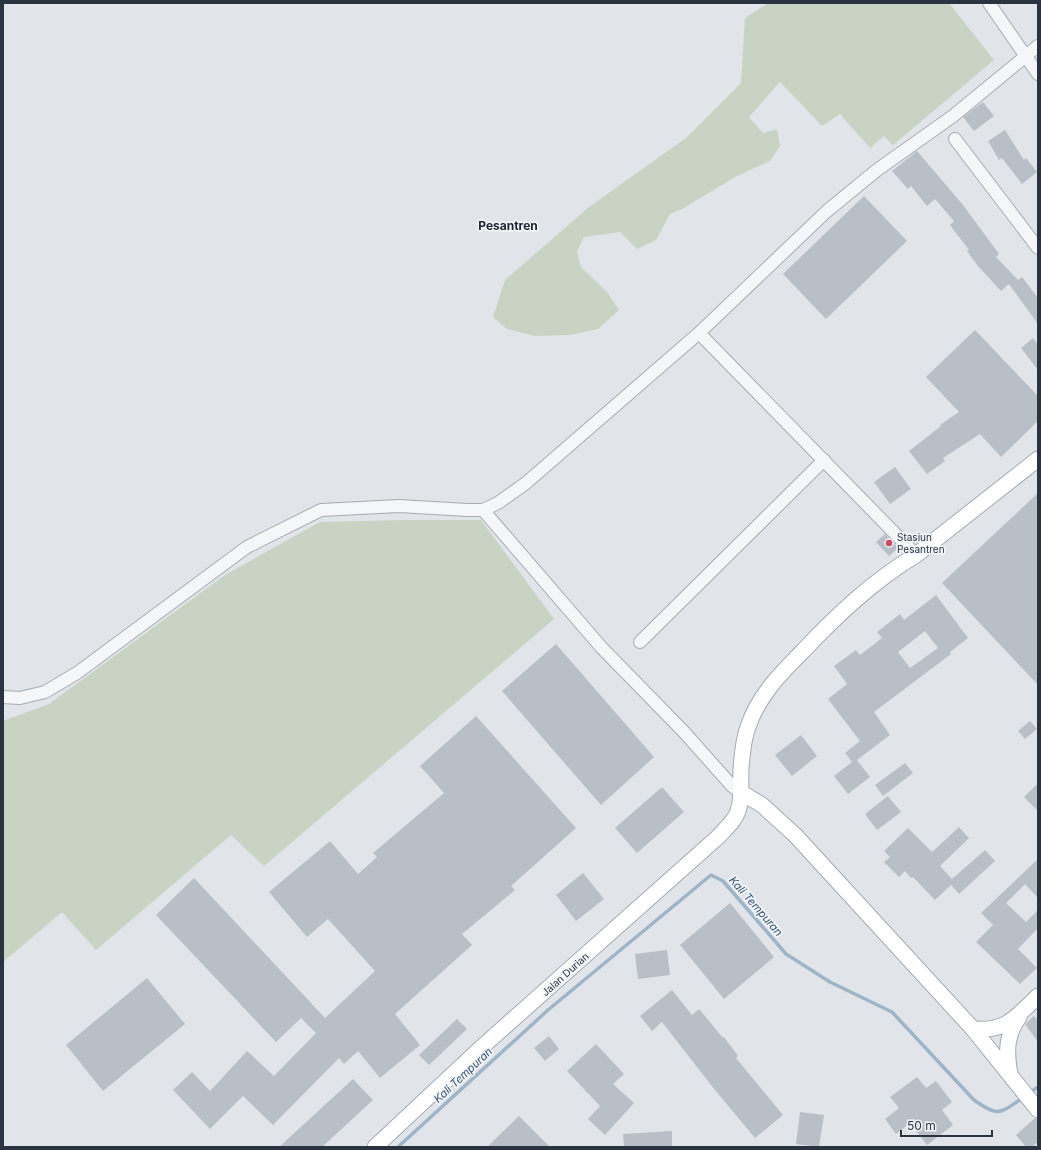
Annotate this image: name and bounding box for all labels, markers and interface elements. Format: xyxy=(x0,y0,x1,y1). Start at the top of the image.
district label: Pesantren xyxy=(478,218,538,233)
place label: Stasiun Pesantren xyxy=(897,531,945,555)
marker: Stasiun Pesantren xyxy=(884,538,894,548)
water label: Kali Tempuran xyxy=(726,873,786,939)
street label: Jalan Durian xyxy=(539,950,591,998)
water label: Kali Tempuran xyxy=(431,1044,495,1106)
scale bar xyxy=(901,1112,992,1138)
text: 50 m xyxy=(907,1118,936,1133)

